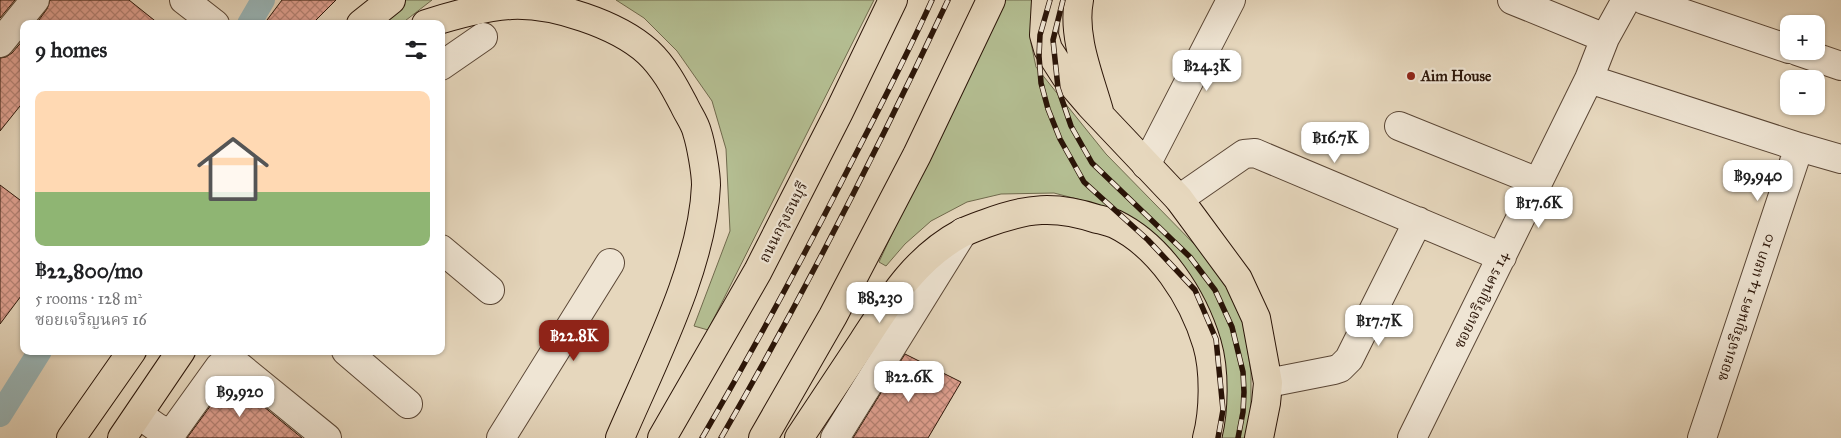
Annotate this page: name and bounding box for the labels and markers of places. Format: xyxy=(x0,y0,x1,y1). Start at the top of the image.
pin: ฿24.3K xyxy=(1166,49,1248,92)
place label: Aim House xyxy=(1420,67,1492,85)
marker: Aim House xyxy=(1405,70,1417,82)
pin: ฿16.7K xyxy=(1294,121,1376,164)
pin: ฿9,940 xyxy=(1717,160,1799,202)
pin: ฿17.6K xyxy=(1498,186,1580,229)
pin: ฿8,230 xyxy=(839,282,921,324)
pin: ฿17.7K xyxy=(1338,304,1420,347)
pin: ฿22.8K xyxy=(533,320,615,362)
pin: ฿22.6K xyxy=(868,360,950,403)
pin: ฿9,920 xyxy=(199,376,281,418)

